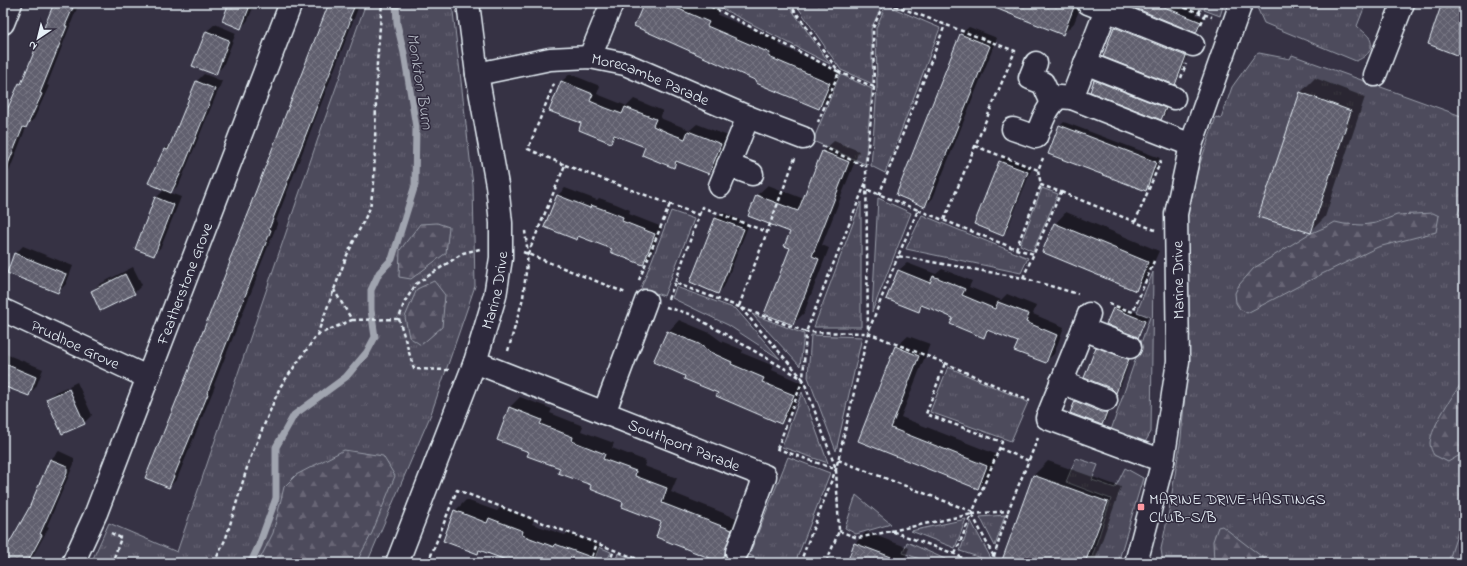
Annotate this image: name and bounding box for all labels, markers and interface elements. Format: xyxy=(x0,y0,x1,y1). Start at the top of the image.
north arrow xyxy=(18,18,58,58)
water label: Monkton Burn xyxy=(400,31,440,132)
text: N xyxy=(25,37,40,54)
street label: Morecambe Parade xyxy=(589,48,713,113)
street label: Featherstone Grove xyxy=(151,218,220,350)
street label: Marine Drive xyxy=(1166,240,1192,319)
street label: Marine Drive xyxy=(476,251,515,333)
street label: Prudhoe Grove xyxy=(26,314,124,377)
street label: Southport Parade xyxy=(624,413,744,479)
place label: MARINE DRIVE-HASTINGS CLUB-S/B xyxy=(1149,488,1326,530)
marker: MARINE DRIVE-HASTINGS CLUB-S/B xyxy=(1136,502,1146,512)

